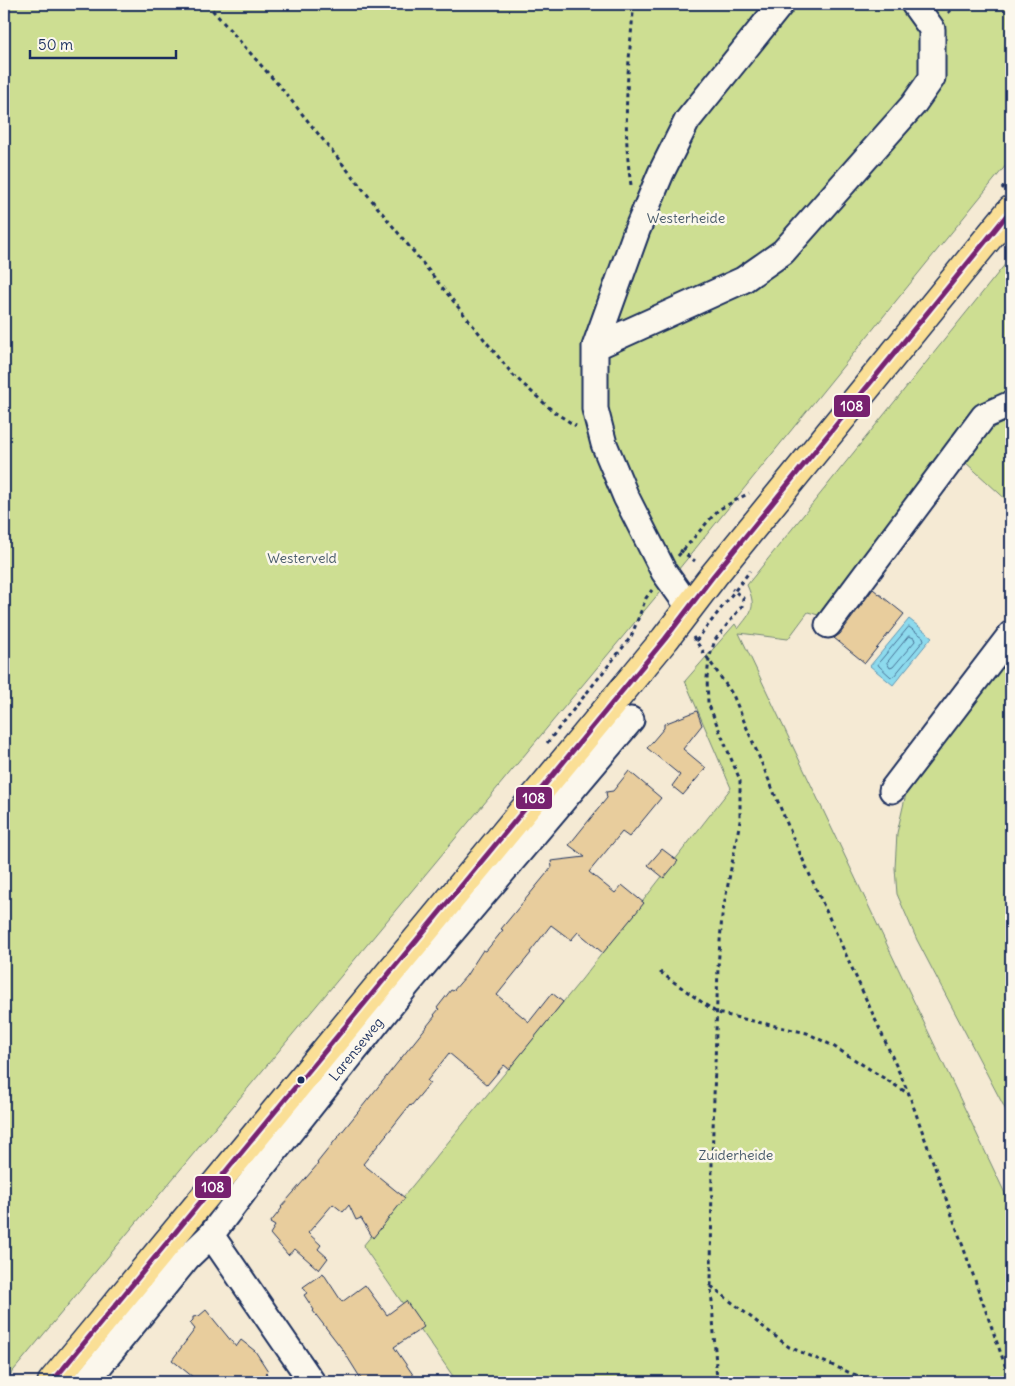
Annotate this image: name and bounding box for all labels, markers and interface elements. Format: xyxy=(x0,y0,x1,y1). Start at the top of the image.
scale bar xyxy=(30,28,176,60)
text: 50 m xyxy=(38,35,73,54)
park label: Westerheide xyxy=(647,209,725,227)
line badge: 108 xyxy=(833,394,871,418)
text: 108 xyxy=(841,397,863,415)
park label: Westerveld xyxy=(267,549,337,567)
line badge: 108 xyxy=(515,786,553,810)
text: 108 xyxy=(523,789,545,807)
street label: Larenseweg xyxy=(325,1014,387,1084)
unlabelled marker xyxy=(296,1075,306,1085)
park label: Zuiderheide xyxy=(699,1146,773,1164)
line badge: 108 xyxy=(194,1175,232,1199)
text: 108 xyxy=(202,1178,224,1196)

